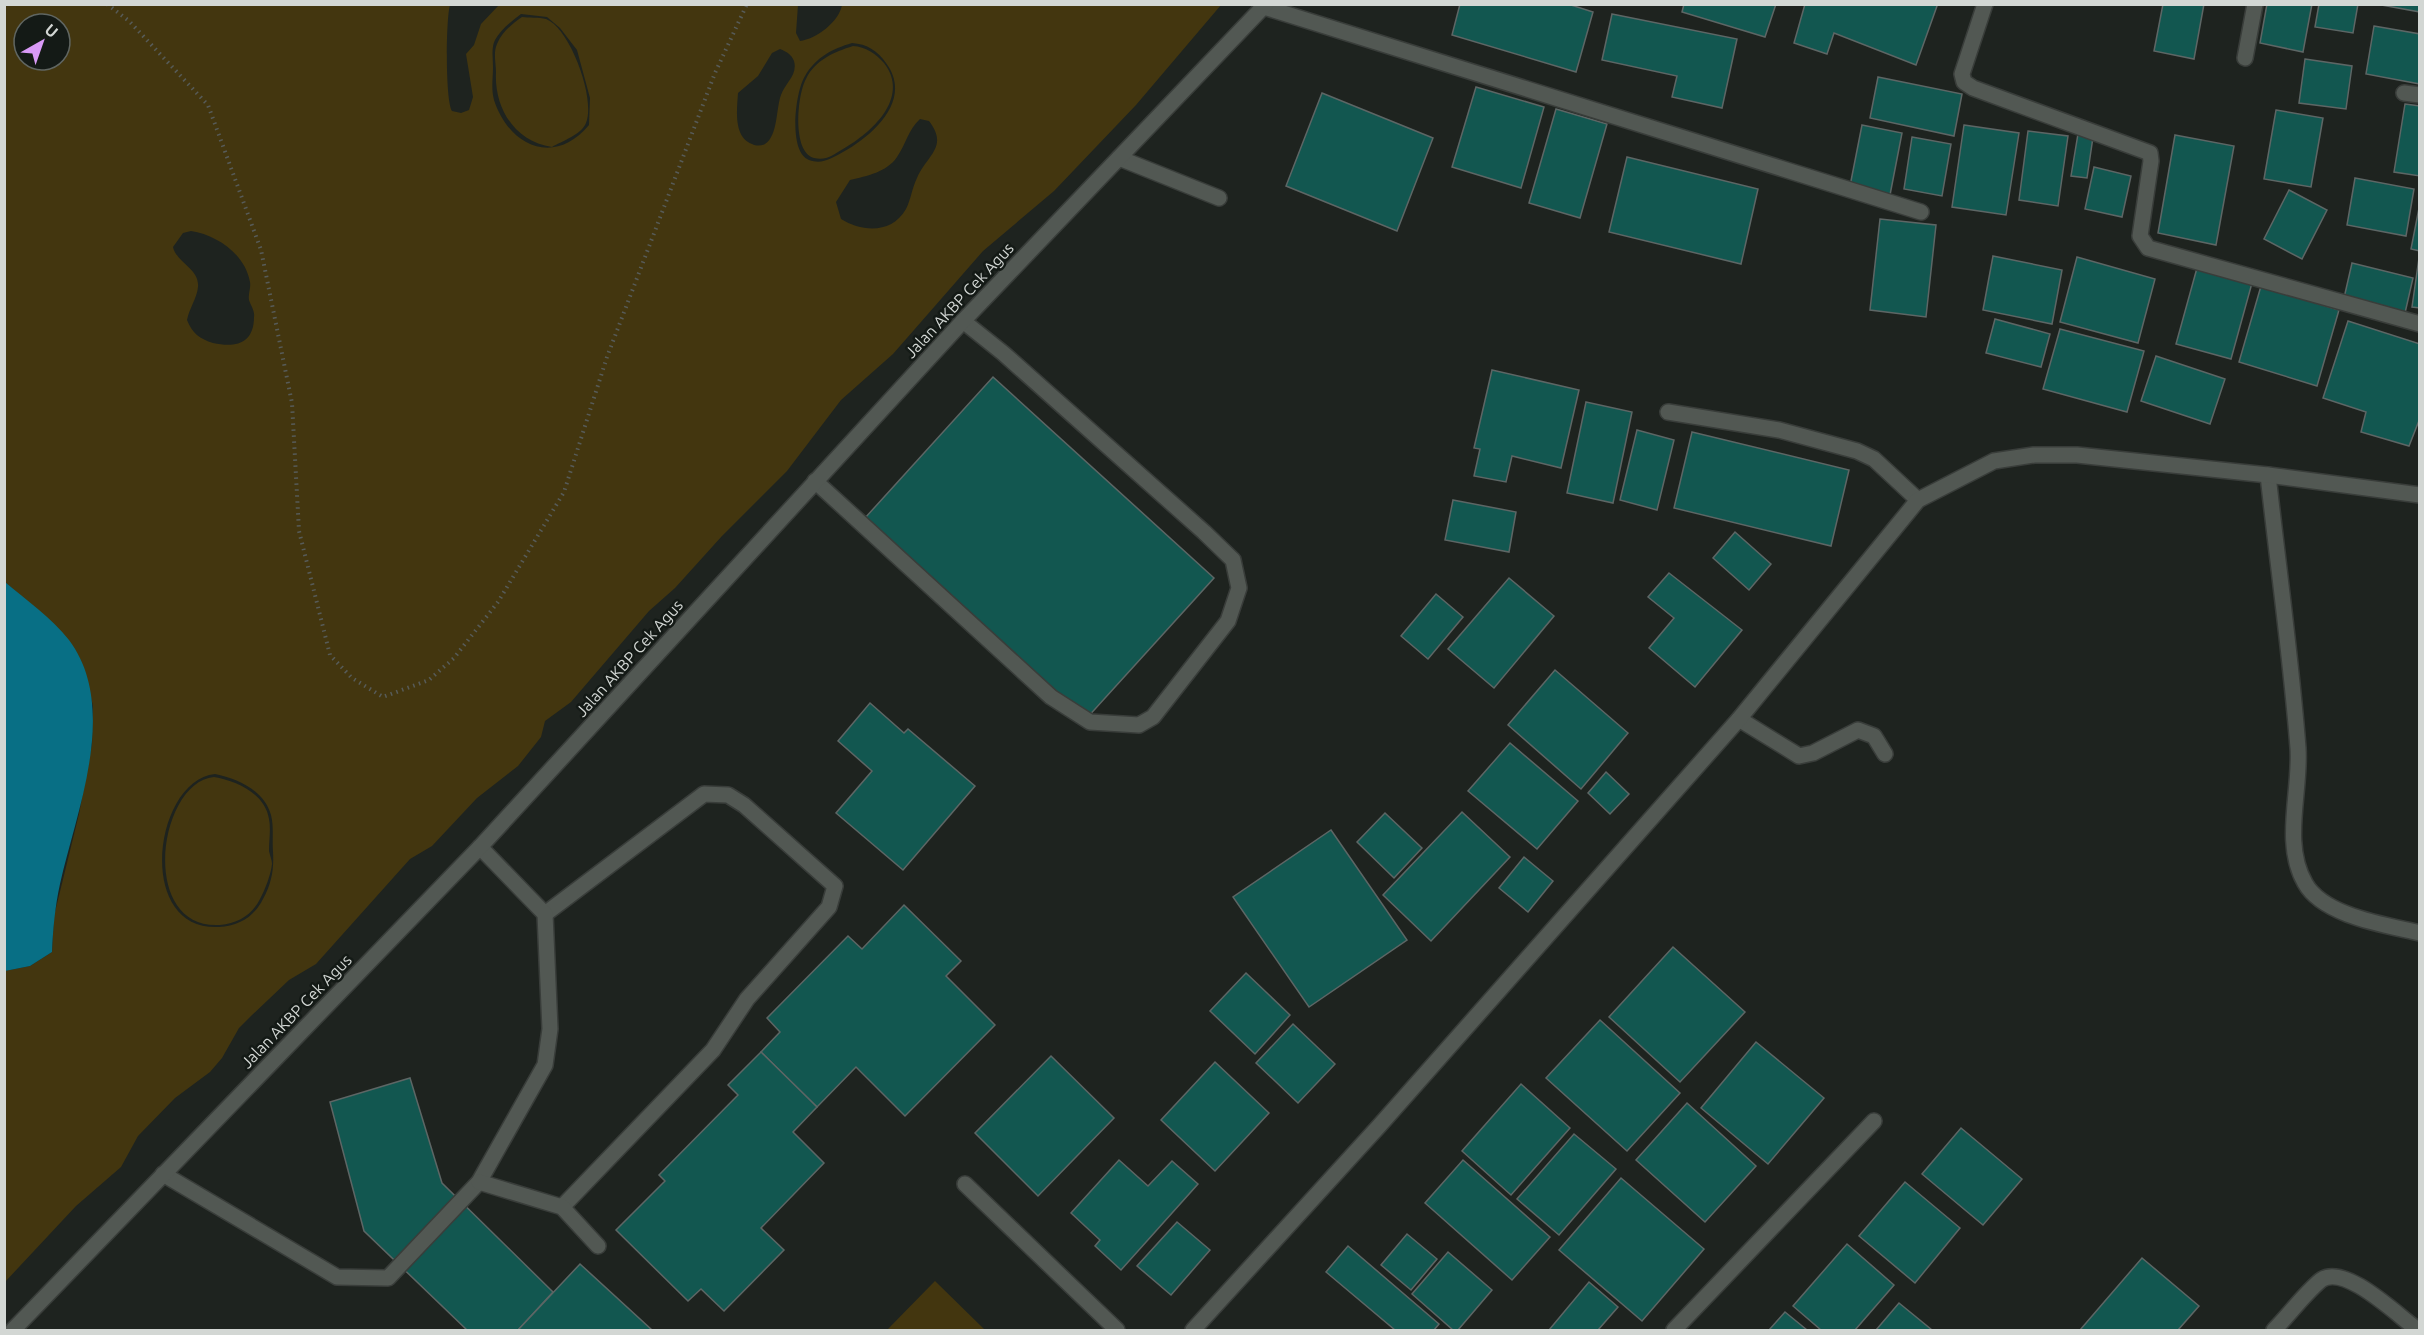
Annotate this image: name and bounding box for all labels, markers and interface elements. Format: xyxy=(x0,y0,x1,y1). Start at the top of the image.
north arrow xyxy=(12,12,72,72)
text: U xyxy=(42,20,62,41)
street label: Jalan AKBP Cek Agus xyxy=(901,239,1017,361)
street label: Jalan AKBP Cek Agus xyxy=(572,596,686,720)
street label: Jalan AKBP Cek Agus xyxy=(237,950,355,1072)

